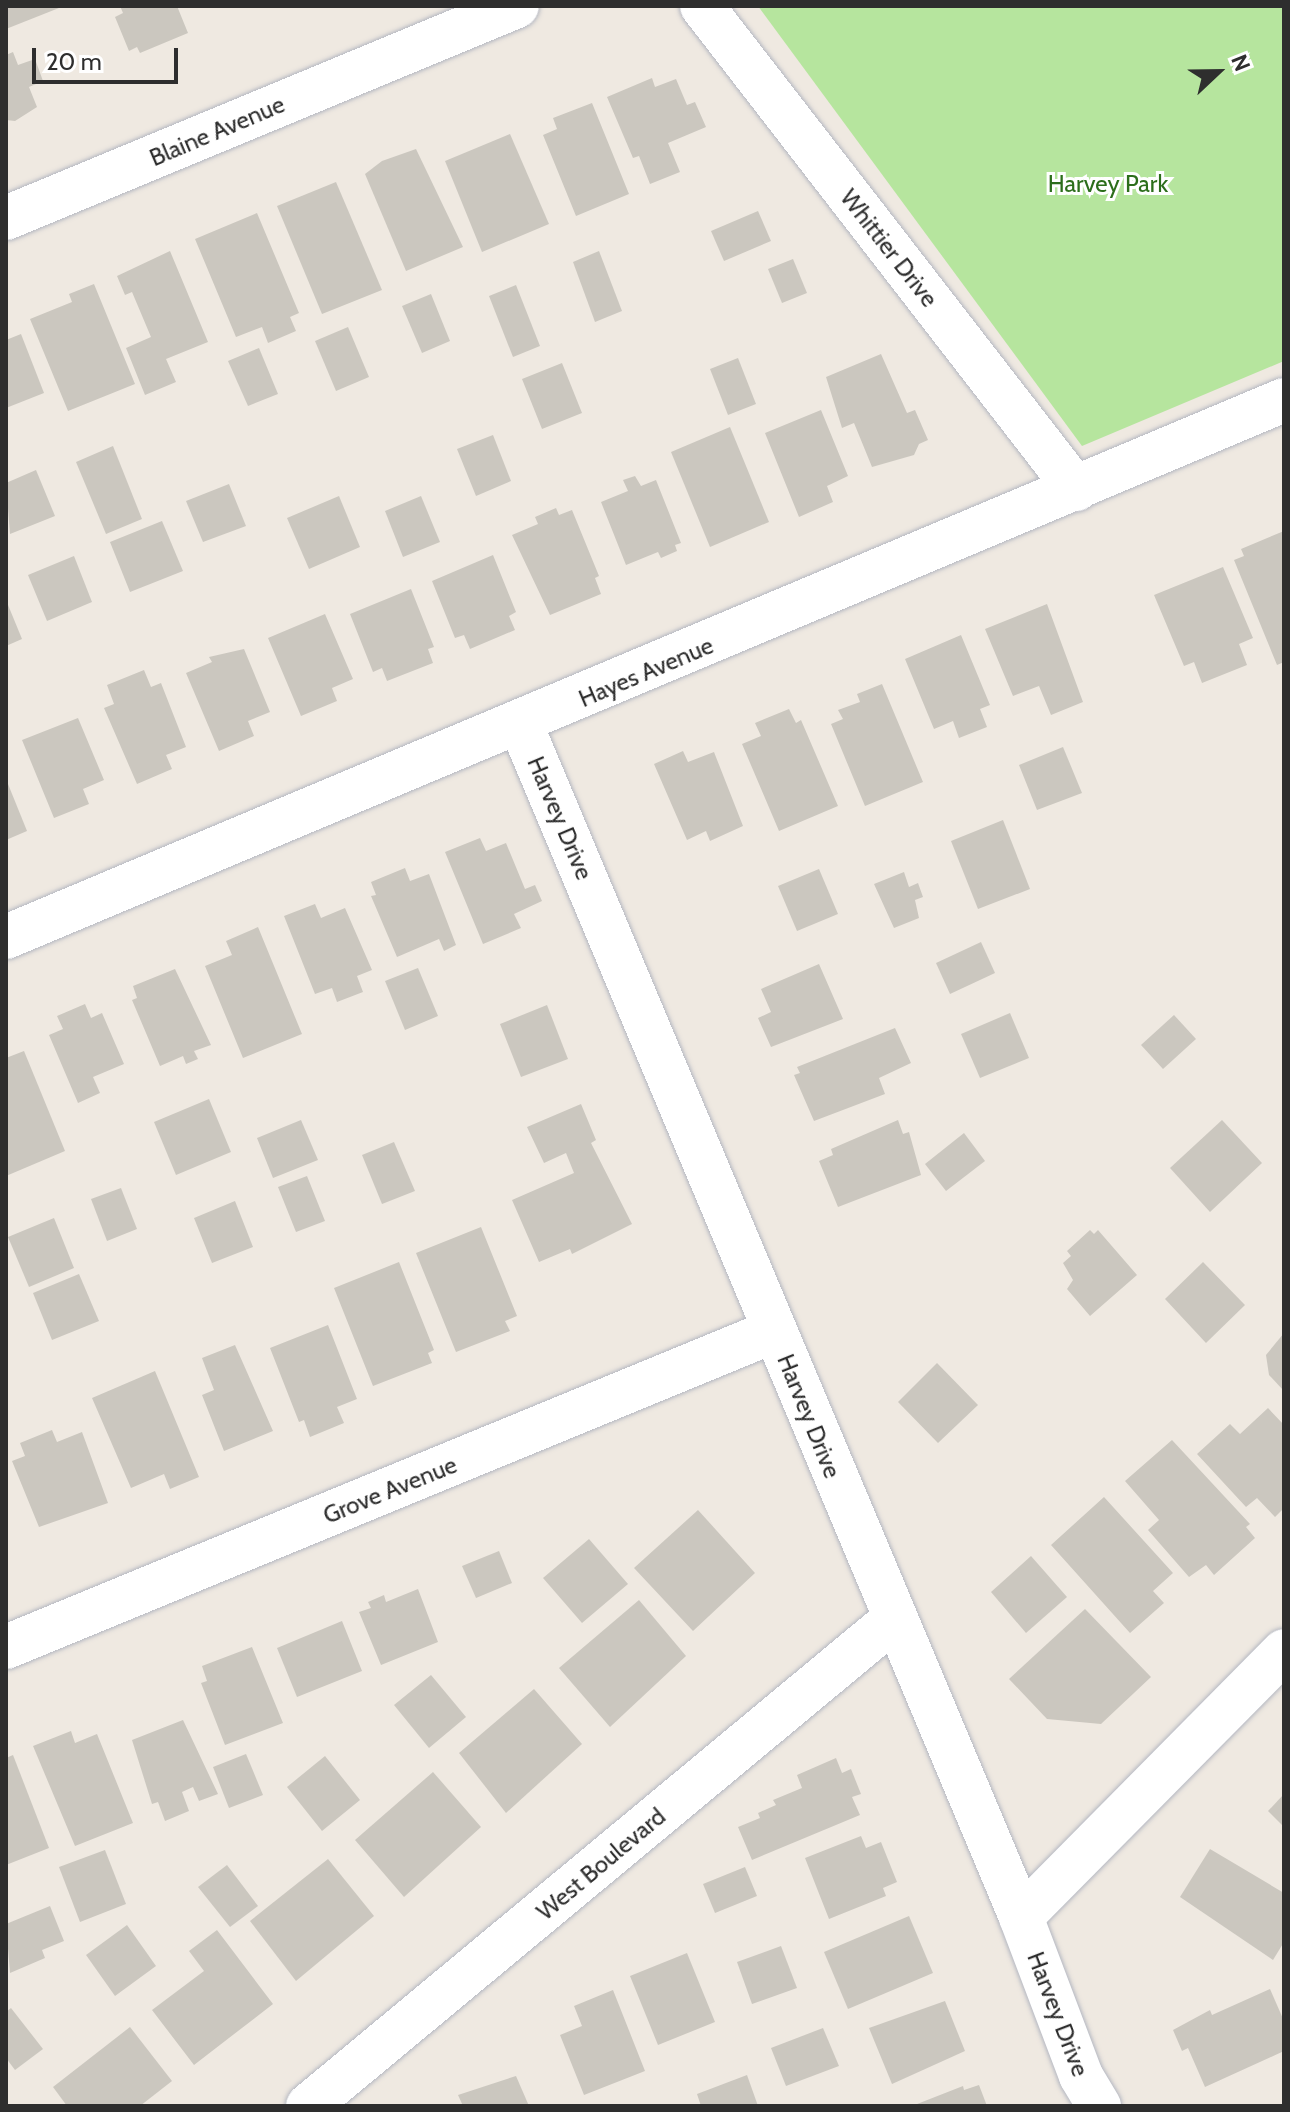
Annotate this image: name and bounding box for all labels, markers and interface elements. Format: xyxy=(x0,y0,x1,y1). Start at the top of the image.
scale bar xyxy=(36,32,182,82)
north arrow xyxy=(1178,32,1258,112)
text: 20 m xyxy=(46,47,102,76)
text: N xyxy=(1225,51,1256,75)
street label: Blaine Avenue xyxy=(145,90,289,172)
park label: Harvey Park xyxy=(1048,170,1168,198)
street label: Whittier Drive xyxy=(834,184,944,312)
street label: Hayes Avenue xyxy=(574,631,718,713)
street label: Harvey Drive xyxy=(521,752,599,884)
street label: Harvey Drive xyxy=(771,1350,847,1482)
street label: Grove Avenue xyxy=(319,1450,461,1530)
street label: West Boulevard xyxy=(531,1802,671,1926)
street label: Harvey Drive xyxy=(1021,1948,1095,2080)

